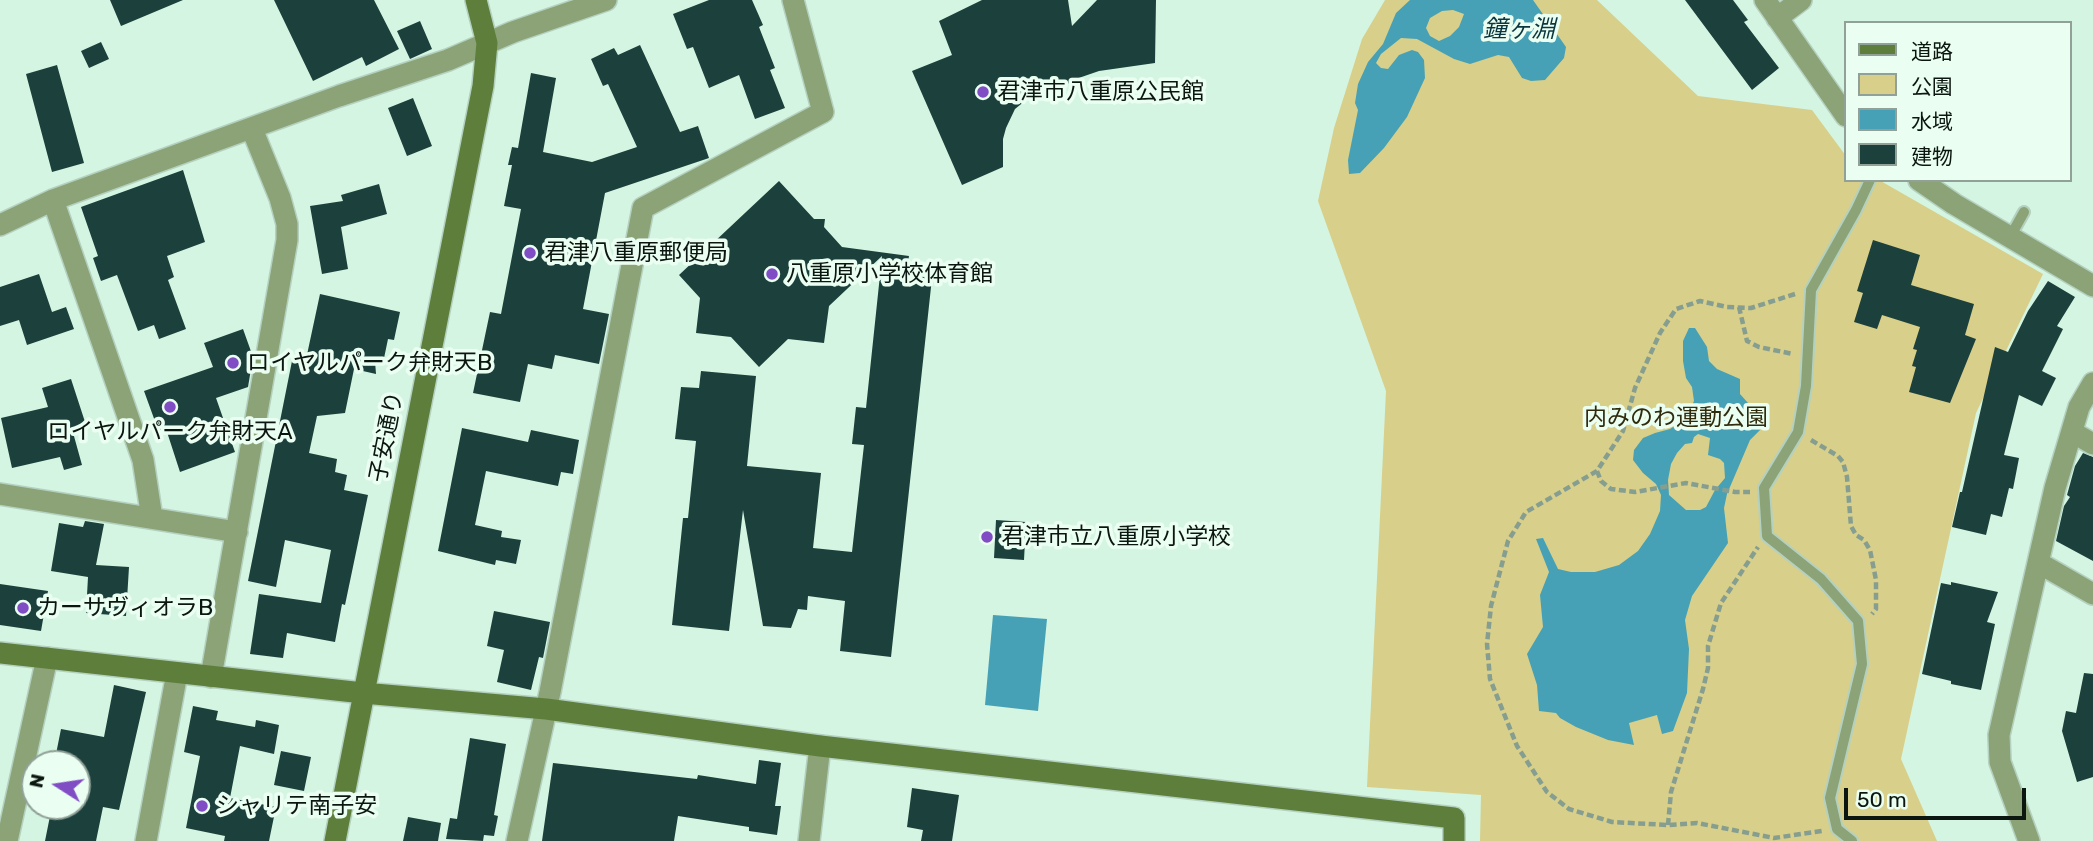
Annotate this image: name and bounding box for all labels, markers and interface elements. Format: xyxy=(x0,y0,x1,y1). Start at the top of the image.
water label: 鐘ヶ淵 xyxy=(1483,16,1555,44)
legend xyxy=(1844,21,2072,182)
text: 道路 xyxy=(1911,39,1953,64)
text: 公園 xyxy=(1911,74,1953,99)
place label: 君津市八重原公民館 xyxy=(997,78,1204,106)
marker: 君津市八重原公民館 xyxy=(975,84,991,100)
text: 水域 xyxy=(1911,109,1953,134)
text: 建物 xyxy=(1911,144,1953,169)
place label: 君津八重原郵便局 xyxy=(544,239,728,267)
marker: 君津八重原郵便局 xyxy=(522,245,538,261)
place label: 八重原小学校体育館 xyxy=(786,260,993,288)
marker: 八重原小学校体育館 xyxy=(764,266,780,282)
place label: ロイヤルパーク弁財天B xyxy=(247,349,492,377)
marker: ロイヤルパーク弁財天B xyxy=(225,355,241,371)
street label: 子安通り xyxy=(365,389,409,485)
marker: ロイヤルパーク弁財天A xyxy=(162,399,178,415)
park label: 内みのわ運動公園 xyxy=(1584,404,1768,432)
place label: ロイヤルパーク弁財天A xyxy=(47,418,293,446)
place label: 君津市立八重原小学校 xyxy=(1001,523,1231,551)
marker: 君津市立八重原小学校 xyxy=(979,529,995,545)
place label: カーサヴィオラB xyxy=(37,594,213,622)
marker: カーサヴィオラB xyxy=(15,600,31,616)
north arrow xyxy=(21,750,91,820)
text: N xyxy=(24,772,50,790)
scale bar xyxy=(1848,774,2030,818)
text: 50 m xyxy=(1857,787,1907,812)
place label: シャリテ南子安 xyxy=(216,792,377,820)
marker: シャリテ南子安 xyxy=(194,798,210,814)

